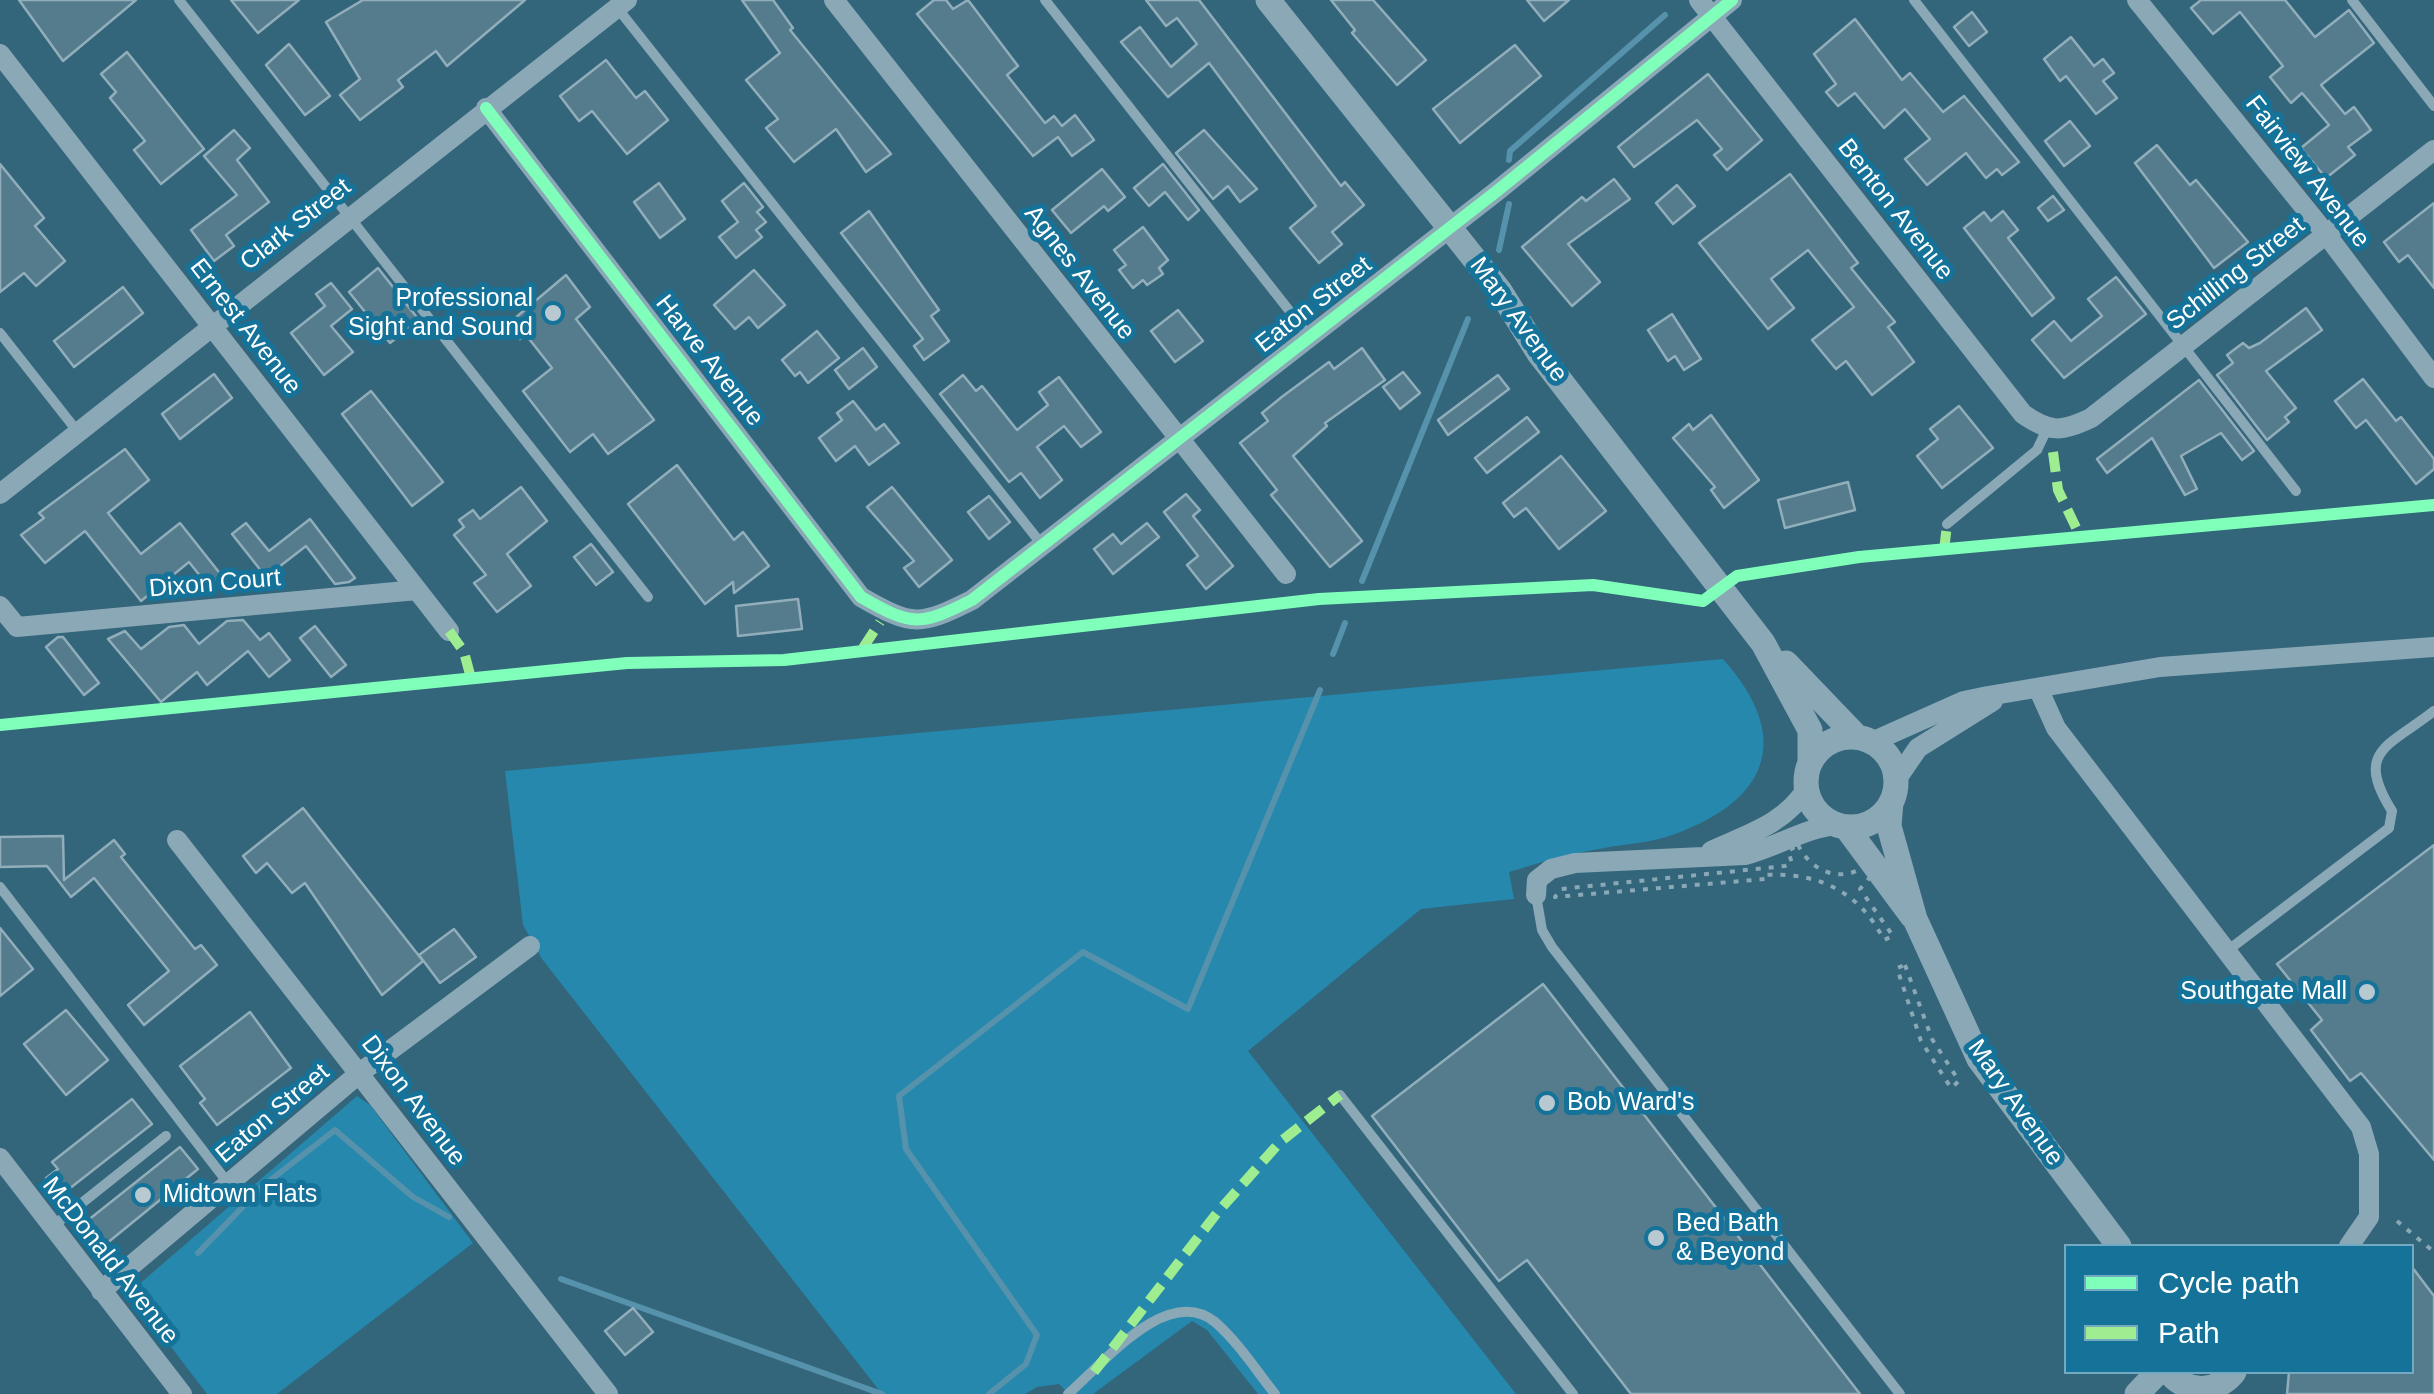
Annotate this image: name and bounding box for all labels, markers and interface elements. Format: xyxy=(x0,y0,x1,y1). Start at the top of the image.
street label: Fairview Avenue xyxy=(2238,90,2376,254)
street label: Benton Avenue xyxy=(1831,134,1959,286)
street label: Clark Street xyxy=(235,173,357,277)
street label: Agnes Avenue xyxy=(1017,200,1141,346)
street label: Schilling Street xyxy=(2161,211,2311,337)
street label: Eaton Street xyxy=(1250,250,1378,360)
street label: Mary Avenue xyxy=(1463,252,1573,388)
street label: Ernest Avenue xyxy=(183,253,307,401)
place label: Professional Sight and Sound xyxy=(348,284,533,343)
street label: Harve Avenue xyxy=(649,290,769,432)
marker: Professional Sight and Sound xyxy=(542,302,564,324)
street label: Dixon Court xyxy=(148,563,282,605)
place label: Southgate Mall xyxy=(2180,977,2347,1007)
marker: Southgate Mall xyxy=(2356,981,2378,1003)
street label: Dixon Avenue xyxy=(354,1030,472,1172)
street label: Mary Avenue xyxy=(1961,1034,2069,1172)
street label: Eaton Street xyxy=(210,1058,336,1170)
place label: Bob Ward's xyxy=(1567,1088,1695,1118)
marker: Bob Ward's xyxy=(1536,1092,1558,1114)
street label: McDonald Avenue xyxy=(35,1171,185,1351)
place label: Midtown Flats xyxy=(163,1180,317,1210)
marker: Midtown Flats xyxy=(132,1184,154,1206)
place label: Bed Bath & Beyond xyxy=(1676,1209,1784,1268)
marker: Bed Bath & Beyond xyxy=(1645,1227,1667,1249)
legend xyxy=(2064,1244,2414,1374)
text: Cycle path xyxy=(2158,1266,2300,1299)
text: Path xyxy=(2158,1316,2220,1349)

